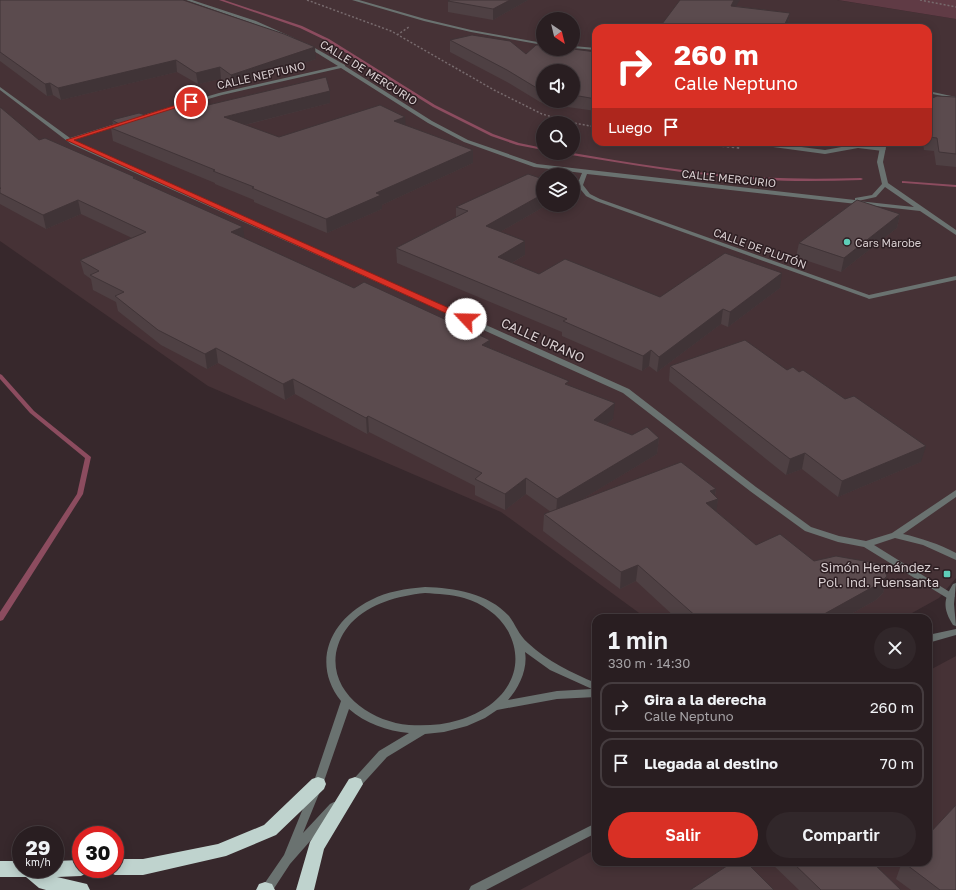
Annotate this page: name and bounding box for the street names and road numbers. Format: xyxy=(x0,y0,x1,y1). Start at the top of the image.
street label: CALLE DE MERCURIO xyxy=(318,37,420,107)
street label: CALLE NEPTUNO xyxy=(216,59,306,91)
street label: CALLE MERCURIO xyxy=(681,167,777,189)
street label: CALLE DE PLUTÓN xyxy=(712,225,808,271)
street label: CALLE URANO xyxy=(499,314,587,366)

